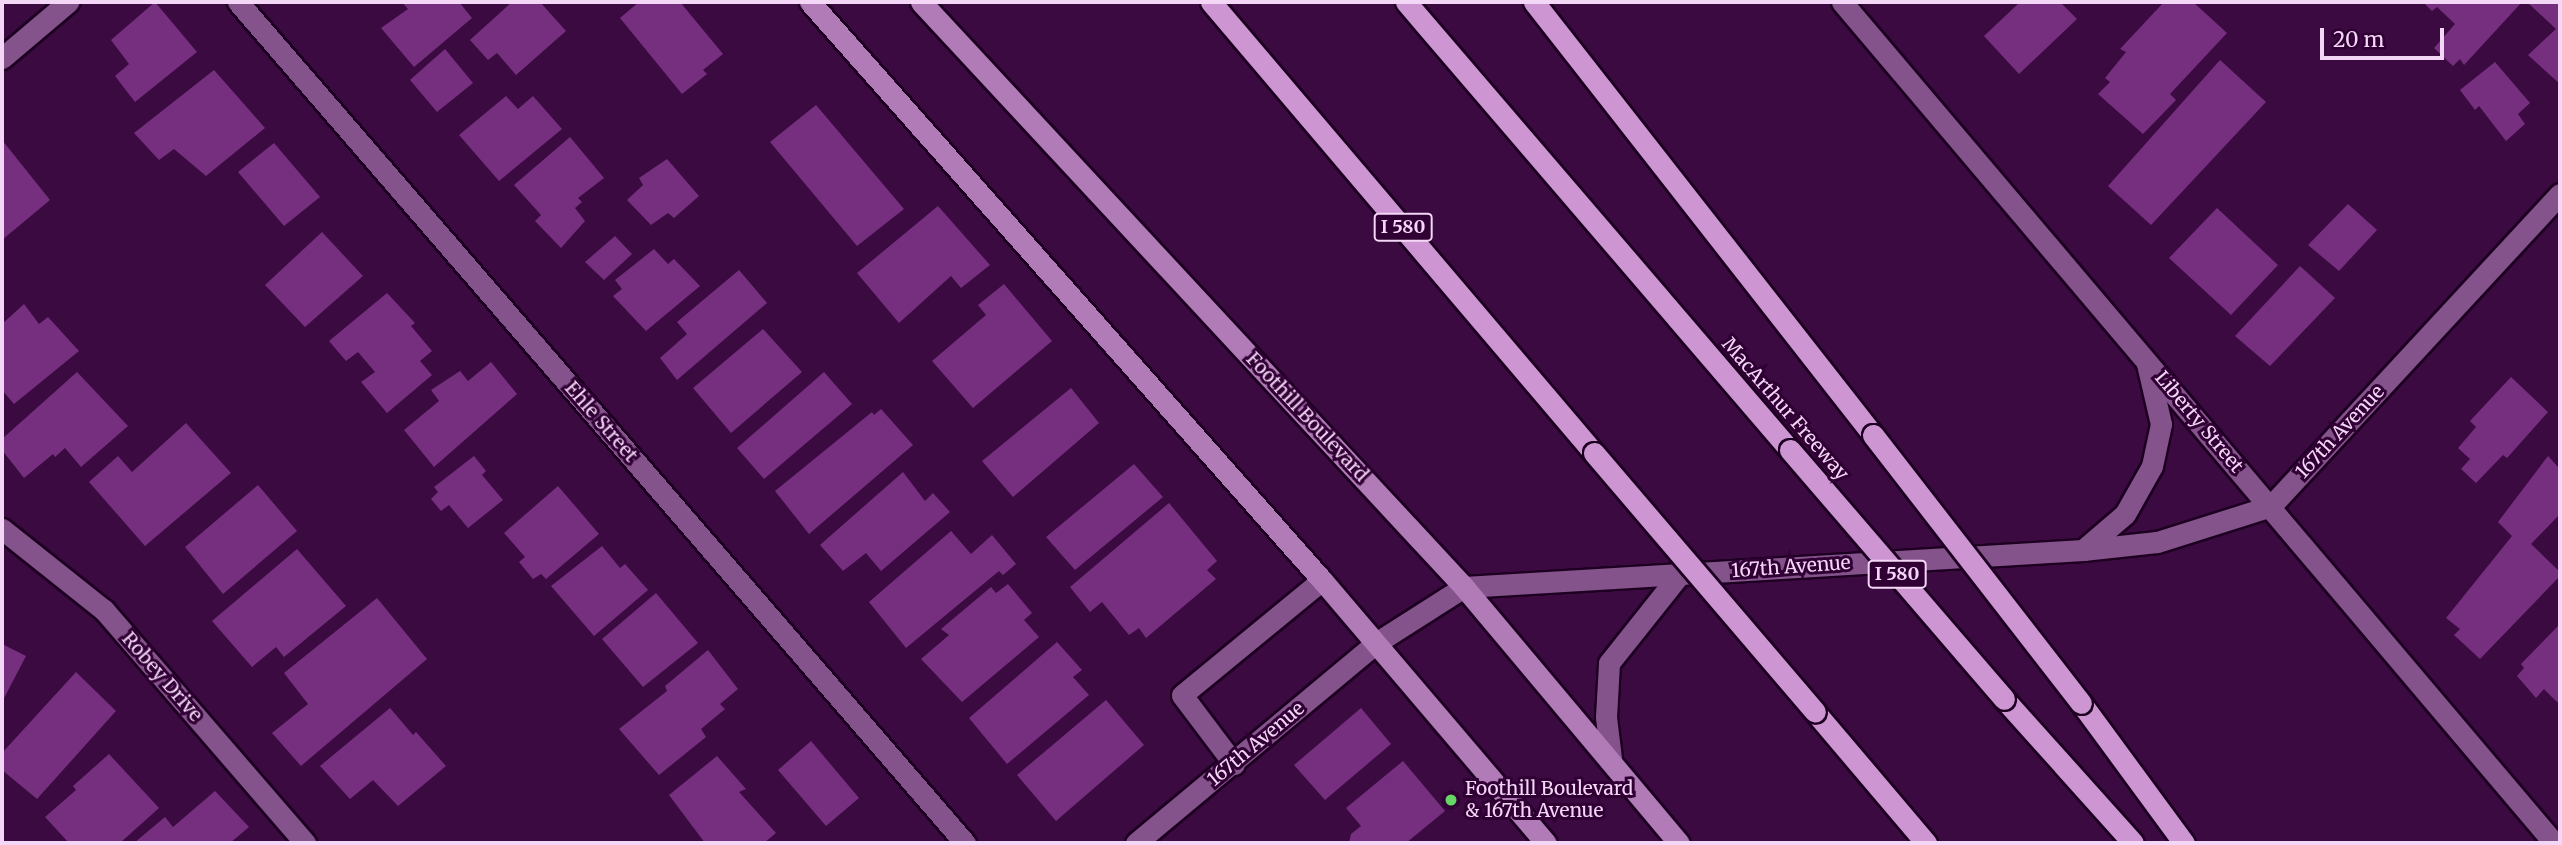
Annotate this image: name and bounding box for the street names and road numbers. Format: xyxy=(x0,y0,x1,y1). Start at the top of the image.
road number: I 580 xyxy=(1373,212,1433,242)
street label: MacArthur Freeway xyxy=(1717,333,1853,485)
street label: Foothill Boulevard xyxy=(1241,348,1373,486)
street label: Liberty Street xyxy=(2150,367,2248,477)
street label: Ehle Street xyxy=(560,377,642,467)
street label: 167th Avenue xyxy=(2291,381,2389,483)
street label: 167th Avenue xyxy=(1731,551,1851,583)
road number: I 580 xyxy=(1867,560,1927,588)
street label: Robey Drive xyxy=(117,628,207,726)
street label: 167th Avenue xyxy=(1203,697,1309,791)

